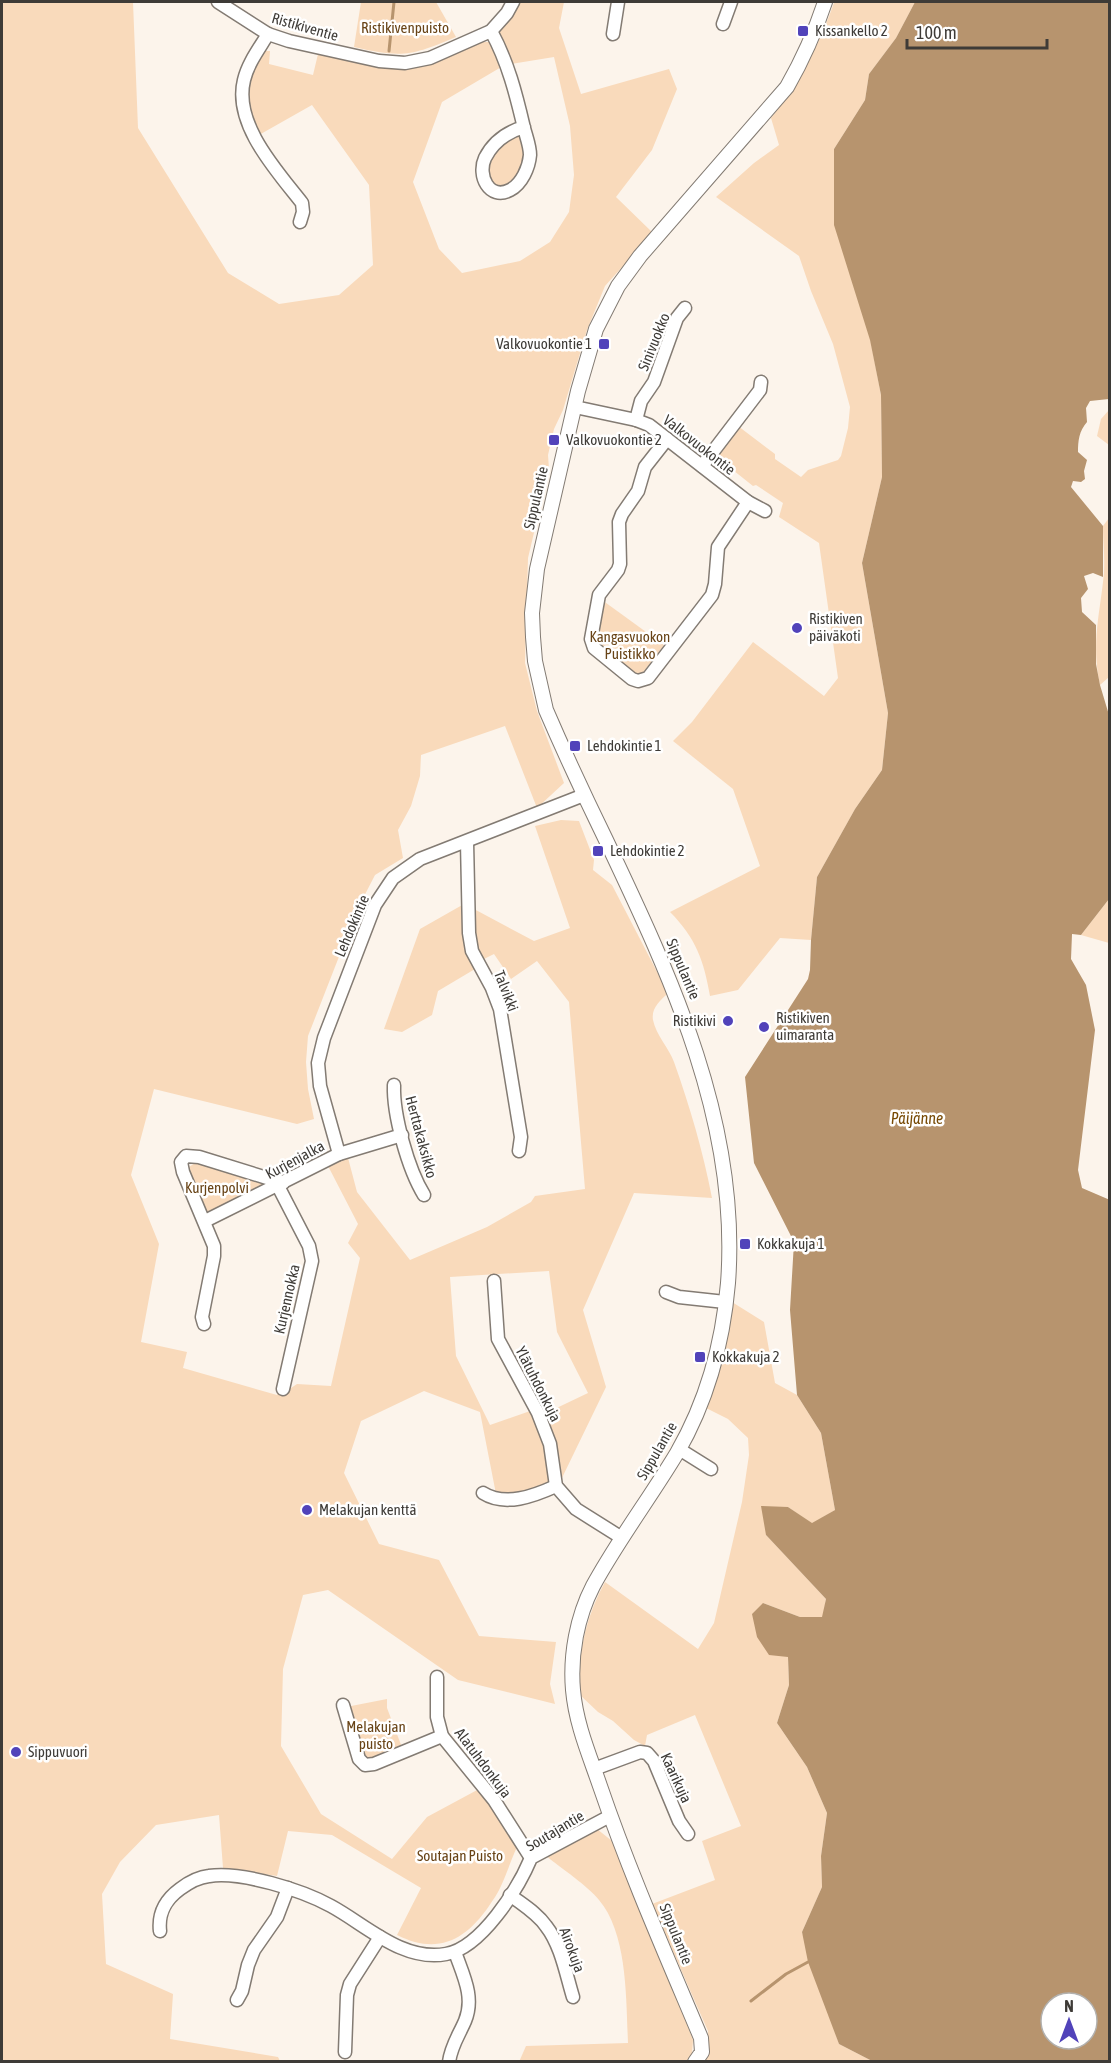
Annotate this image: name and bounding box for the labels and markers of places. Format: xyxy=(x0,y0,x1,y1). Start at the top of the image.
place label: Kissankello 2 xyxy=(815,22,888,39)
marker: Kissankello 2 xyxy=(796,24,810,38)
place label: Valkovuokontie 1 xyxy=(496,335,592,352)
marker: Valkovuokontie 1 xyxy=(597,337,611,351)
place label: Valkovuokontie 2 xyxy=(566,431,662,448)
marker: Valkovuokontie 2 xyxy=(547,433,561,447)
place label: Ristikiven päiväkoti xyxy=(809,610,863,644)
marker: Ristikiven päiväkoti xyxy=(790,621,804,635)
place label: Lehdokintie 1 xyxy=(587,737,662,754)
marker: Lehdokintie 1 xyxy=(568,739,582,753)
place label: Lehdokintie 2 xyxy=(610,842,685,859)
marker: Lehdokintie 2 xyxy=(591,844,605,858)
place label: Ristikiven uimaranta xyxy=(776,1009,834,1043)
place label: Ristikivi xyxy=(673,1012,716,1029)
marker: Ristikivi xyxy=(721,1014,735,1028)
marker: Ristikiven uimaranta xyxy=(757,1020,771,1034)
place label: Kokkakuja 1 xyxy=(757,1235,825,1252)
marker: Kokkakuja 1 xyxy=(738,1237,752,1251)
place label: Kokkakuja 2 xyxy=(712,1348,780,1365)
marker: Kokkakuja 2 xyxy=(693,1350,707,1364)
place label: Melakujan kenttä xyxy=(319,1501,416,1518)
marker: Melakujan kenttä xyxy=(300,1503,314,1517)
place label: Sippuvuori xyxy=(28,1743,88,1760)
marker: Sippuvuori xyxy=(9,1745,23,1759)

